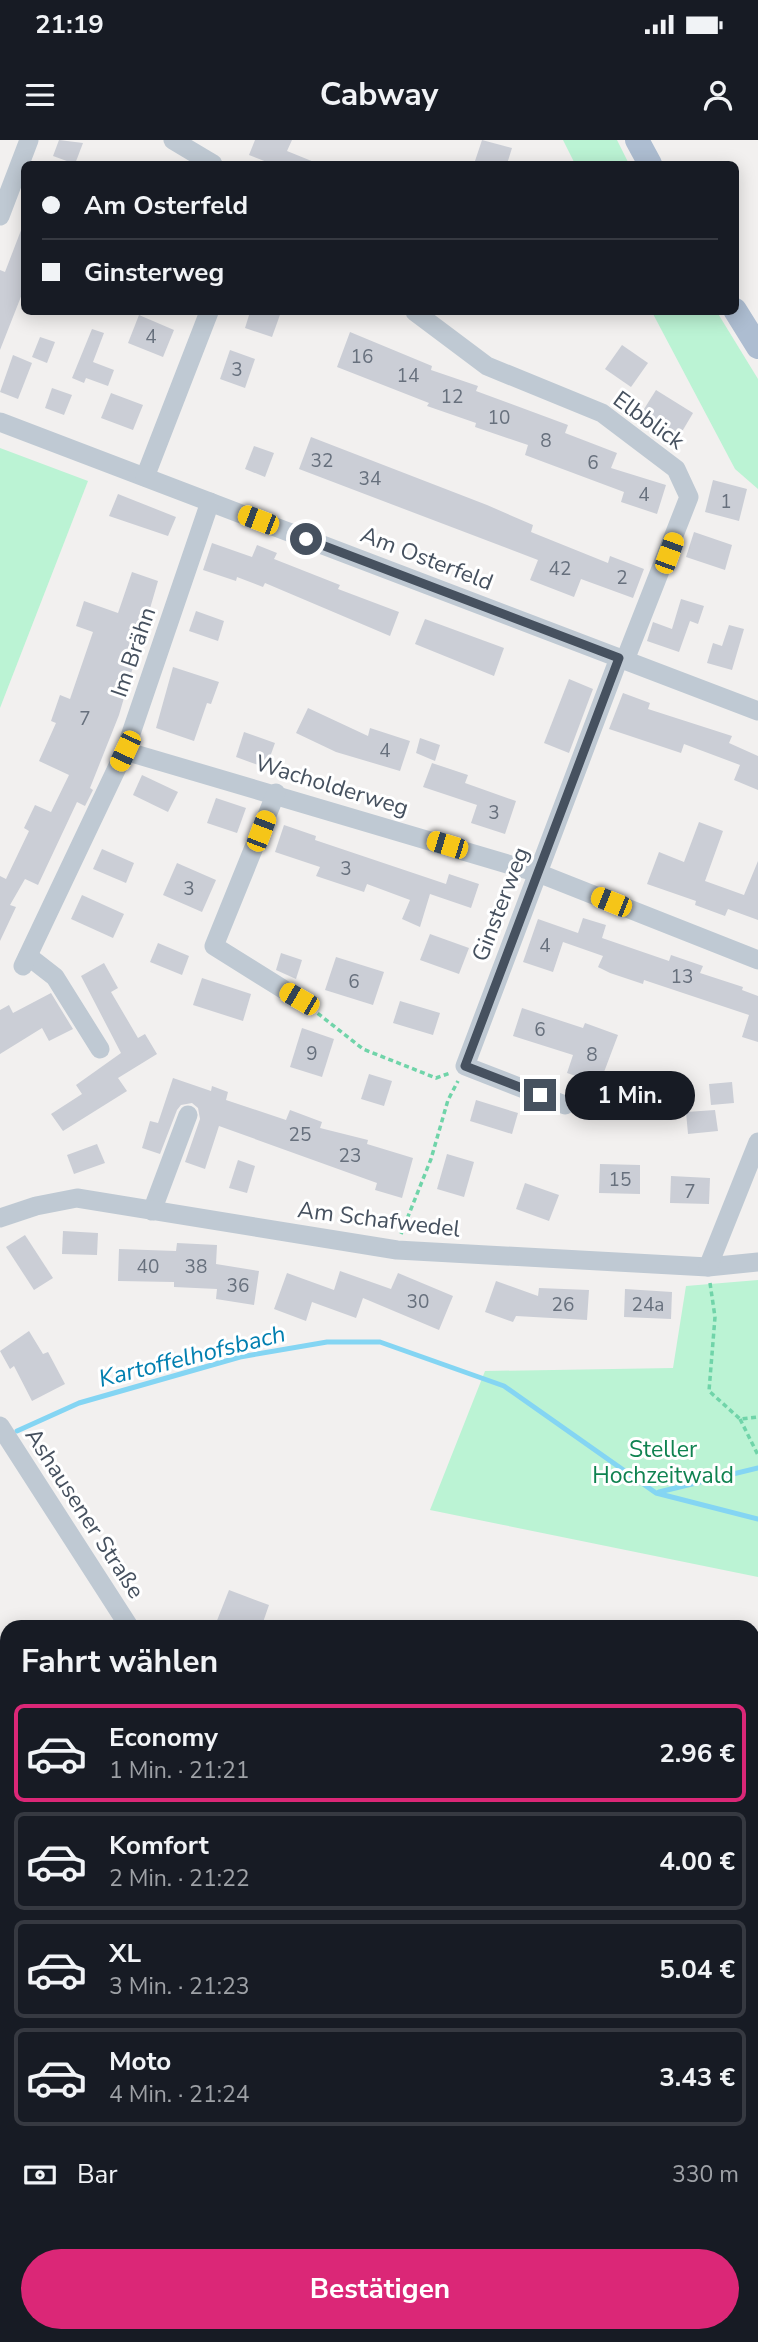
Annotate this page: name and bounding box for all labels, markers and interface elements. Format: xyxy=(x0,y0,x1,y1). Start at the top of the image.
text: 21:19 xyxy=(35,7,104,42)
text: Cabway xyxy=(320,73,438,116)
icon: menu xyxy=(21,76,59,114)
icon: person xyxy=(699,76,737,114)
text: Am Osterfeld xyxy=(84,188,248,223)
text: Ginsterweg xyxy=(84,255,224,290)
house number: 4 xyxy=(145,324,157,350)
house number: 16 xyxy=(351,344,373,370)
house number: 3 xyxy=(231,357,243,383)
house number: 14 xyxy=(397,363,419,389)
house number: 12 xyxy=(441,384,463,410)
street label: Elbblick xyxy=(607,384,691,457)
house number: 10 xyxy=(488,405,510,431)
house number: 8 xyxy=(540,428,552,454)
house number: 32 xyxy=(311,448,333,474)
house number: 6 xyxy=(587,450,599,476)
house number: 34 xyxy=(359,466,381,492)
house number: 4 xyxy=(638,482,650,508)
house number: 1 xyxy=(720,489,732,515)
car xyxy=(235,503,282,537)
street label: Am Osterfeld xyxy=(356,519,498,598)
route start xyxy=(290,523,322,555)
car xyxy=(652,530,687,576)
house number: 42 xyxy=(549,556,571,582)
house number: 2 xyxy=(616,565,628,591)
street label: Im Brähn xyxy=(104,603,163,701)
house number: 7 xyxy=(79,706,91,732)
car xyxy=(107,728,144,774)
house number: 4 xyxy=(379,738,391,764)
street label: Wacholderweg xyxy=(251,747,412,824)
house number: 3 xyxy=(488,800,500,826)
car xyxy=(244,808,279,854)
car xyxy=(424,829,471,861)
street label: Ginsterweg xyxy=(464,843,536,966)
house number: 3 xyxy=(340,856,352,882)
house number: 3 xyxy=(183,876,195,902)
car xyxy=(588,884,635,920)
house number: 4 xyxy=(539,933,551,959)
house number: 13 xyxy=(671,964,693,990)
house number: 6 xyxy=(348,969,360,995)
car xyxy=(276,979,323,1019)
house number: 6 xyxy=(534,1017,546,1043)
house number: 9 xyxy=(306,1041,318,1067)
house number: 8 xyxy=(586,1042,598,1068)
callout: 1 Min. xyxy=(564,1070,694,1119)
route end xyxy=(524,1079,556,1111)
text: 1 Min. xyxy=(598,1080,663,1111)
house number: 25 xyxy=(289,1122,311,1148)
house number: 23 xyxy=(339,1143,361,1169)
house number: 15 xyxy=(609,1167,631,1193)
house number: 7 xyxy=(684,1179,696,1205)
street label: Am Schafwedel xyxy=(296,1194,462,1245)
house number: 40 xyxy=(137,1254,159,1280)
house number: 38 xyxy=(185,1254,207,1280)
house number: 36 xyxy=(227,1273,249,1299)
house number: 30 xyxy=(407,1289,429,1315)
house number: 26 xyxy=(552,1292,574,1318)
house number: 24a xyxy=(632,1292,664,1318)
water label: Kartoffelhofsbach xyxy=(95,1317,289,1395)
street label: Ashausener Straße xyxy=(18,1422,151,1605)
park label: Steller Hochzeitwald xyxy=(592,1434,734,1491)
text: Fahrt wählen xyxy=(21,1640,218,1683)
text: Economy xyxy=(109,1720,218,1755)
icon: car xyxy=(25,1722,88,1785)
text: 2.96 € xyxy=(659,1736,735,1771)
text: 1 Min. · 21:21 xyxy=(109,1755,250,1786)
text: Komfort xyxy=(109,1828,209,1863)
icon: car xyxy=(25,1830,88,1893)
text: 4.00 € xyxy=(659,1844,735,1879)
text: 2 Min. · 21:22 xyxy=(109,1863,250,1894)
text: XL xyxy=(109,1936,141,1971)
icon: car xyxy=(25,1938,88,2001)
text: 5.04 € xyxy=(659,1952,735,1987)
text: 3 Min. · 21:23 xyxy=(109,1971,250,2002)
text: Moto xyxy=(109,2044,171,2079)
icon: car xyxy=(25,2046,88,2109)
text: 3.43 € xyxy=(659,2060,735,2095)
text: 4 Min. · 21:24 xyxy=(109,2079,250,2110)
icon: cash xyxy=(21,2156,59,2194)
text: Bar xyxy=(77,2157,118,2192)
text: 330 m xyxy=(672,2159,739,2190)
button: Bestätigen xyxy=(21,2249,739,2329)

